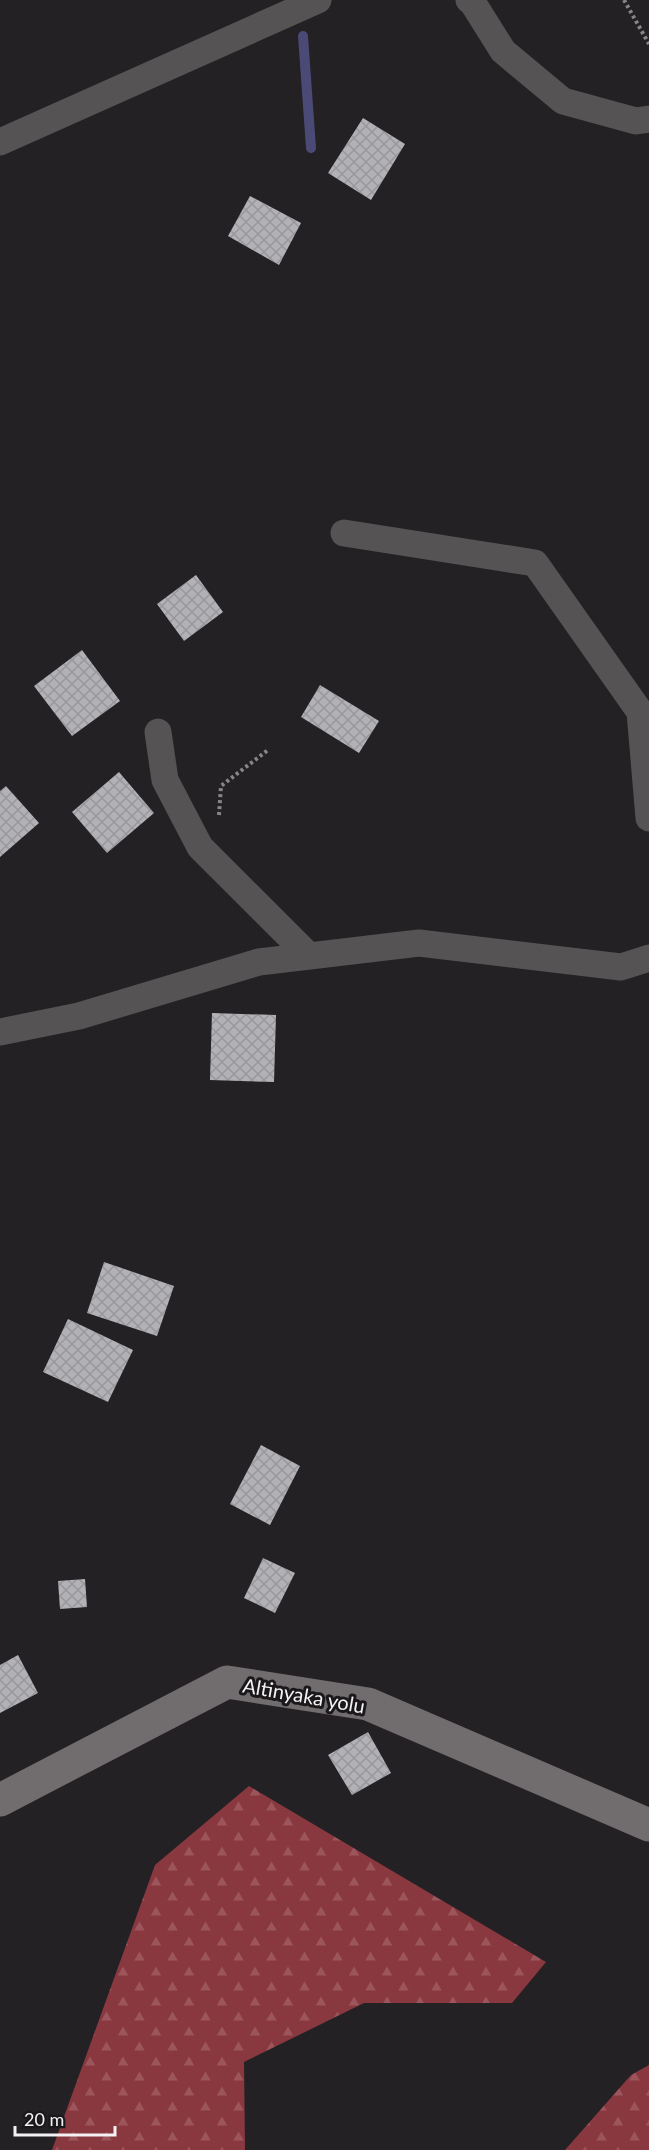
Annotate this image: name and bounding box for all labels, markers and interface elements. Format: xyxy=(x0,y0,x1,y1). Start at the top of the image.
street label: Altinyaka yolu xyxy=(241,1672,367,1718)
scale bar xyxy=(15,2099,116,2137)
text: 20 m xyxy=(24,2108,64,2130)

